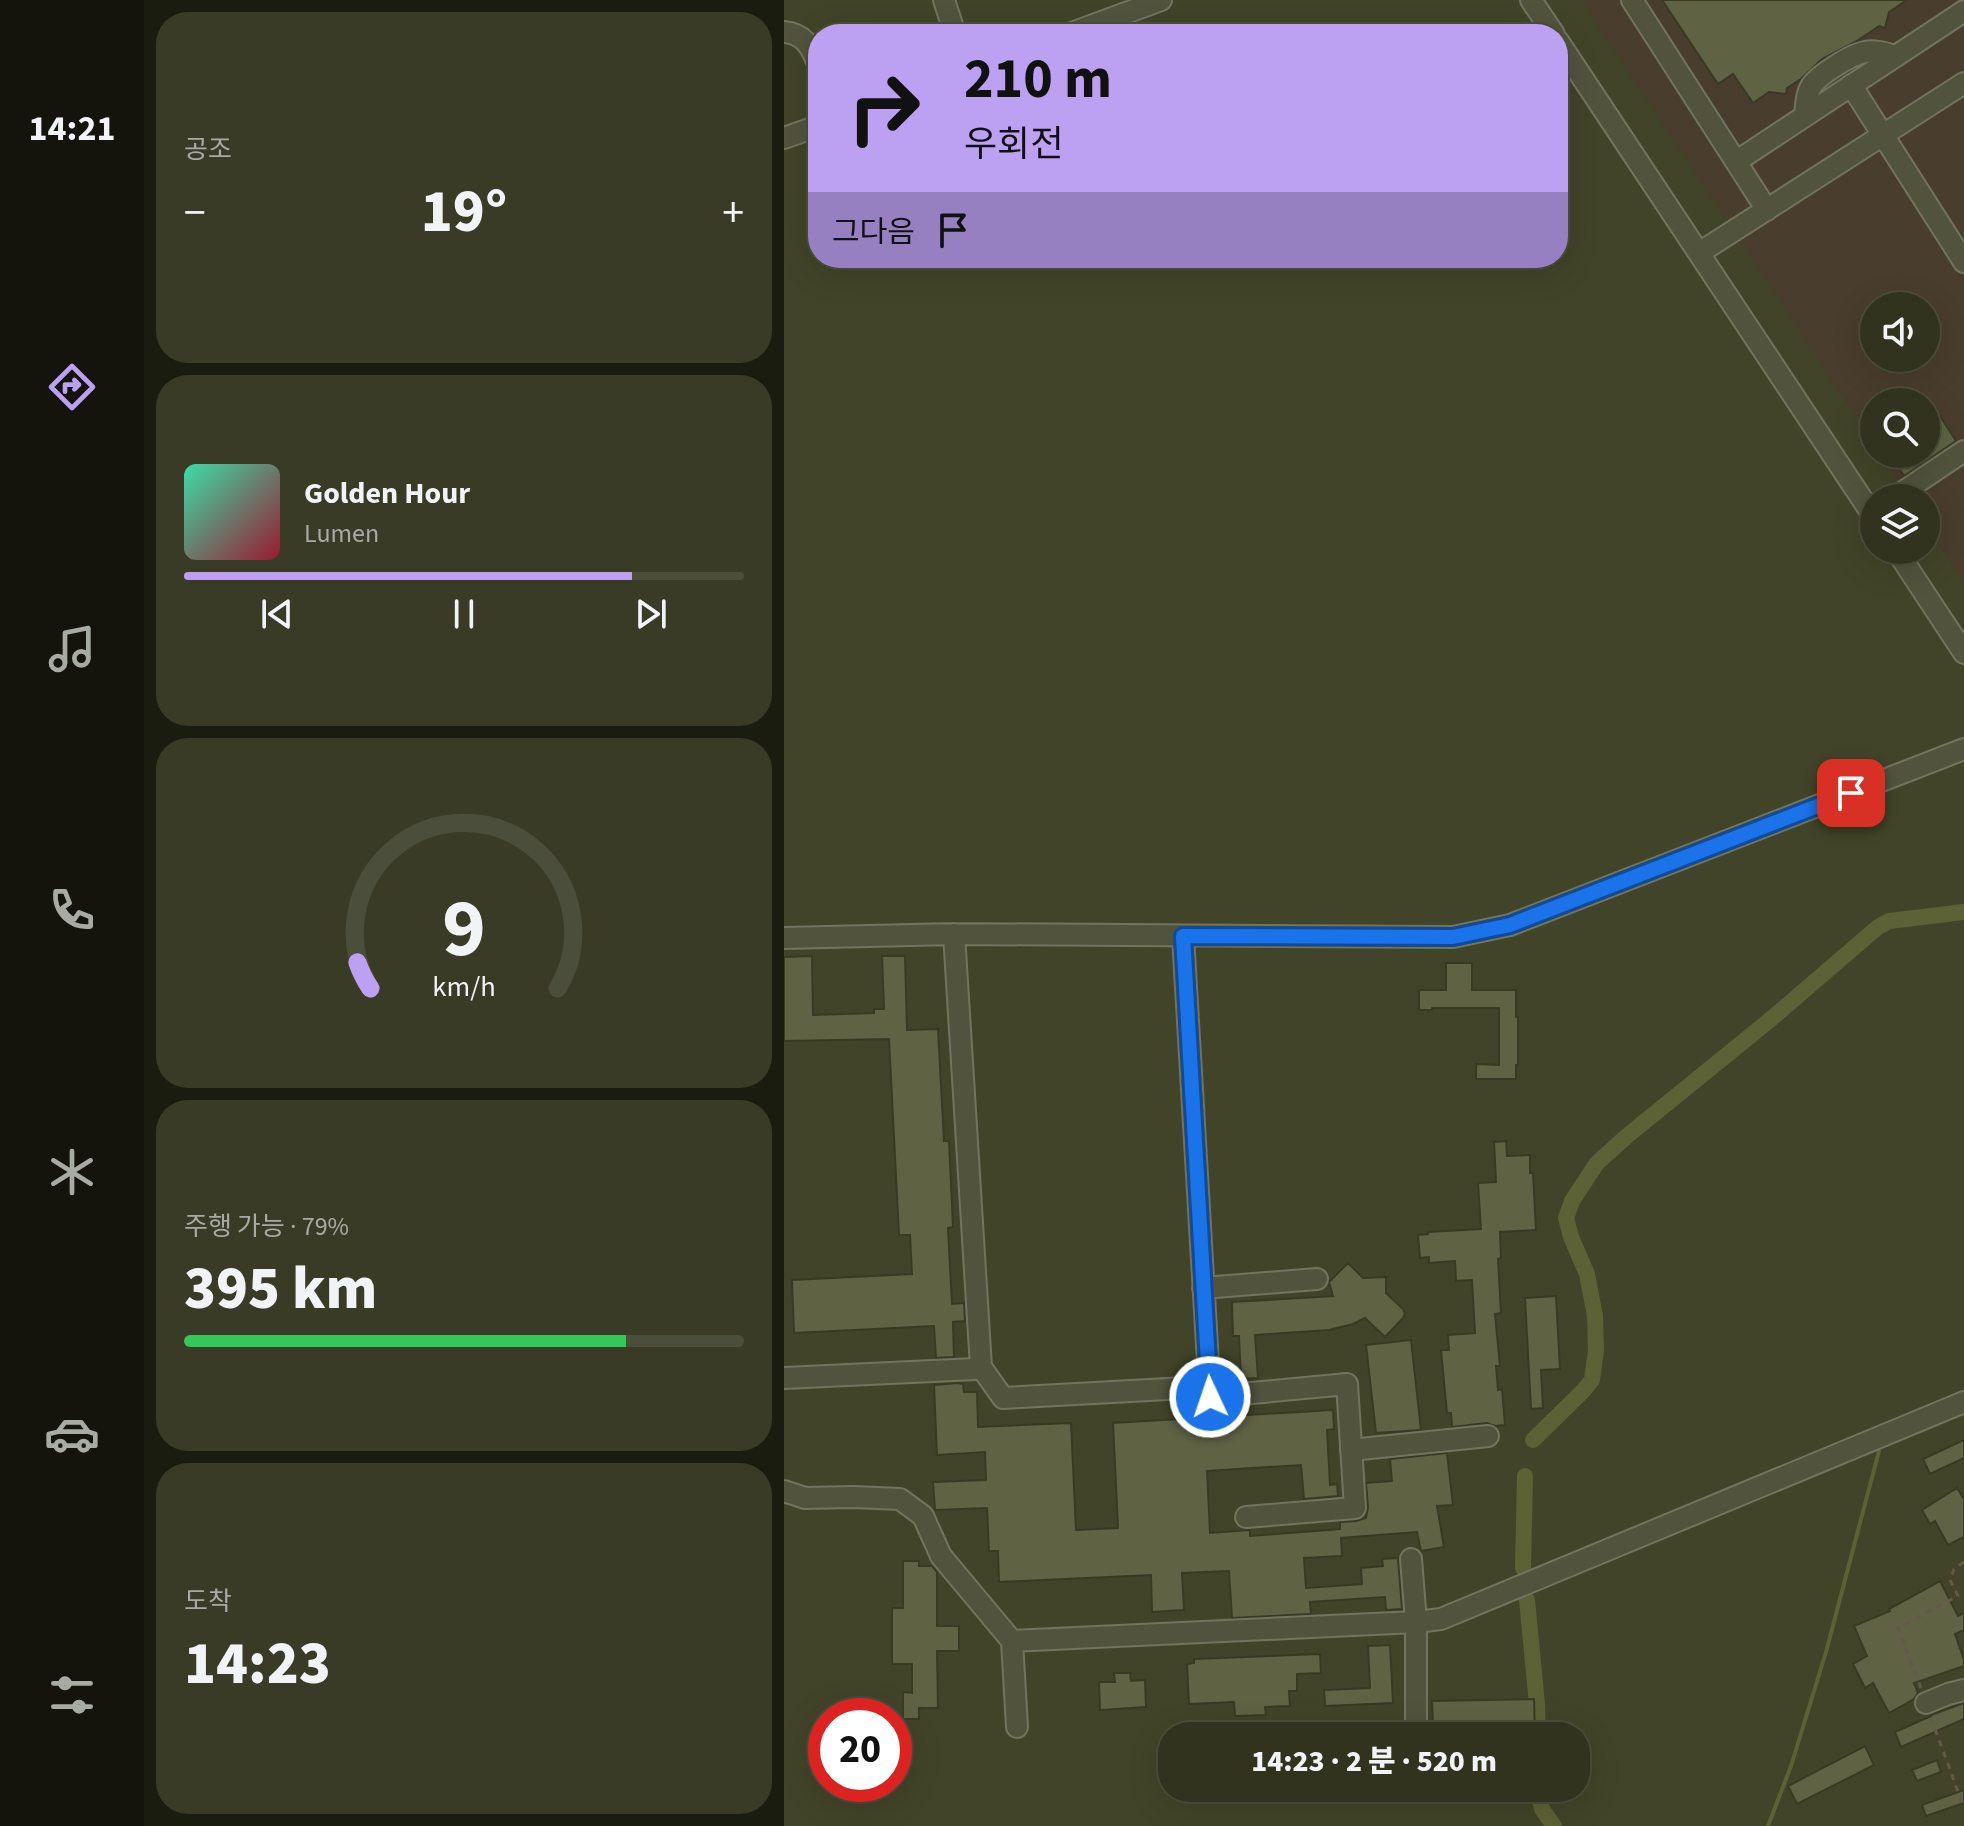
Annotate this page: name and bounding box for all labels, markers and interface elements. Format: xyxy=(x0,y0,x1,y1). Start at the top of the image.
text: 210 m xyxy=(964,40,1112,119)
icon: right xyxy=(832,56,936,160)
text: 14:21 xyxy=(29,103,115,154)
text: 우회전 xyxy=(964,119,1063,170)
text: 공조 xyxy=(184,131,232,168)
text: 19° xyxy=(421,170,507,255)
text: − xyxy=(184,182,206,245)
text: + xyxy=(722,182,744,245)
icon: arrive xyxy=(931,208,975,252)
text: 그다음 xyxy=(832,211,915,254)
map controls xyxy=(1860,292,1940,564)
button: sound xyxy=(1860,292,1940,372)
icon: directions xyxy=(44,359,100,415)
button: search xyxy=(1860,388,1940,468)
text: Golden Hour xyxy=(304,472,470,515)
button: layers xyxy=(1860,484,1940,564)
text: Lumen xyxy=(304,515,379,552)
icon: previous xyxy=(255,592,299,636)
icon: pause xyxy=(442,592,486,636)
icon: next xyxy=(629,592,673,636)
icon: music xyxy=(44,621,100,677)
pin xyxy=(1817,759,1885,827)
icon: arrive xyxy=(1829,771,1873,815)
text: 9 xyxy=(442,870,486,988)
icon: phone xyxy=(44,882,100,938)
text: km/h xyxy=(432,967,496,1007)
icon: climate xyxy=(44,1144,100,1200)
text: 주행 가능 · 79% xyxy=(184,1208,349,1245)
text: 395 km xyxy=(184,1247,377,1332)
position arrow xyxy=(1168,1355,1252,1439)
icon: car xyxy=(44,1406,100,1462)
text: 도착 xyxy=(184,1583,232,1620)
text: 14:23 xyxy=(184,1622,331,1707)
icon: filters xyxy=(44,1667,100,1723)
speed limit sign: 20 xyxy=(808,1698,912,1802)
text: 14:23 · 2 분 · 520 m xyxy=(1251,1740,1497,1783)

